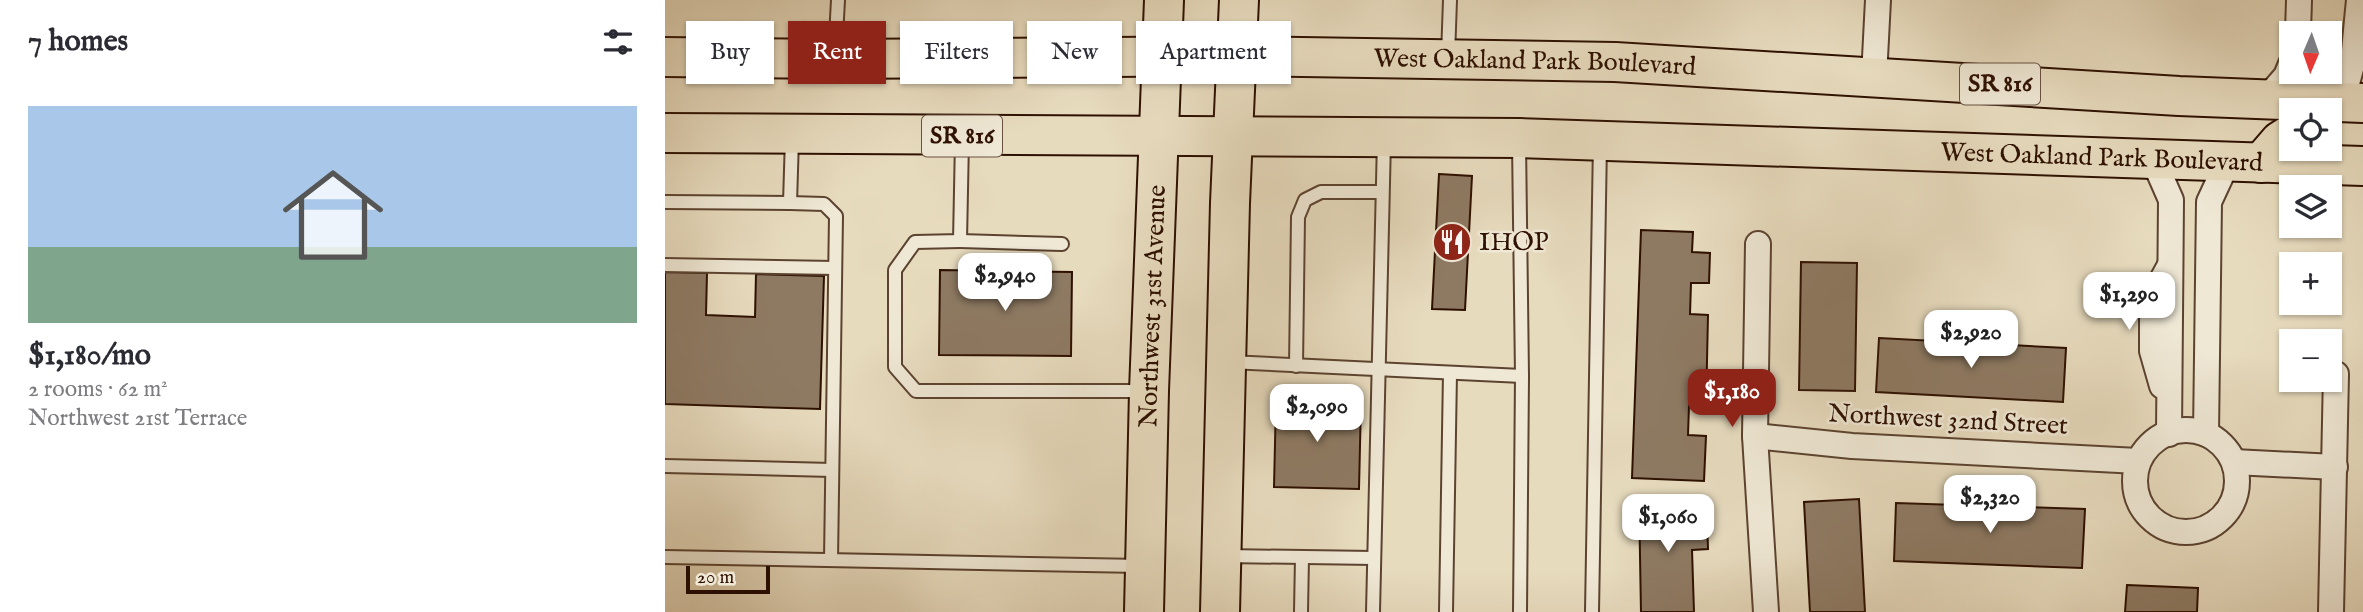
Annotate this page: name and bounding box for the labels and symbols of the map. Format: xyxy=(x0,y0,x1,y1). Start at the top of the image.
north arrow xyxy=(2279,21,2341,84)
street label: West Oakland Park Boulevard xyxy=(1373,42,1697,83)
road number: SR 816 xyxy=(1960,64,2040,104)
road number: SR 816 xyxy=(922,116,1002,156)
street label: West Oakland Park Boulevard xyxy=(1940,135,2264,179)
street label: Northwest 31st Avenue xyxy=(1132,184,1173,428)
restaurant icon: IHOP xyxy=(1431,221,1473,263)
place label: IHOP xyxy=(1479,226,1549,259)
pin: $2,940 xyxy=(948,254,1062,313)
pin: $1,290 xyxy=(2072,272,2186,332)
pin: $2,920 xyxy=(1914,310,2028,370)
pin: $1,180 xyxy=(1675,370,1789,429)
pin: $2,090 xyxy=(1260,384,1374,444)
street label: Northwest 32nd Street xyxy=(1827,397,2069,443)
pin: $2,320 xyxy=(1933,476,2047,535)
pin: $1,060 xyxy=(1611,494,1725,554)
scale bar xyxy=(686,563,770,595)

